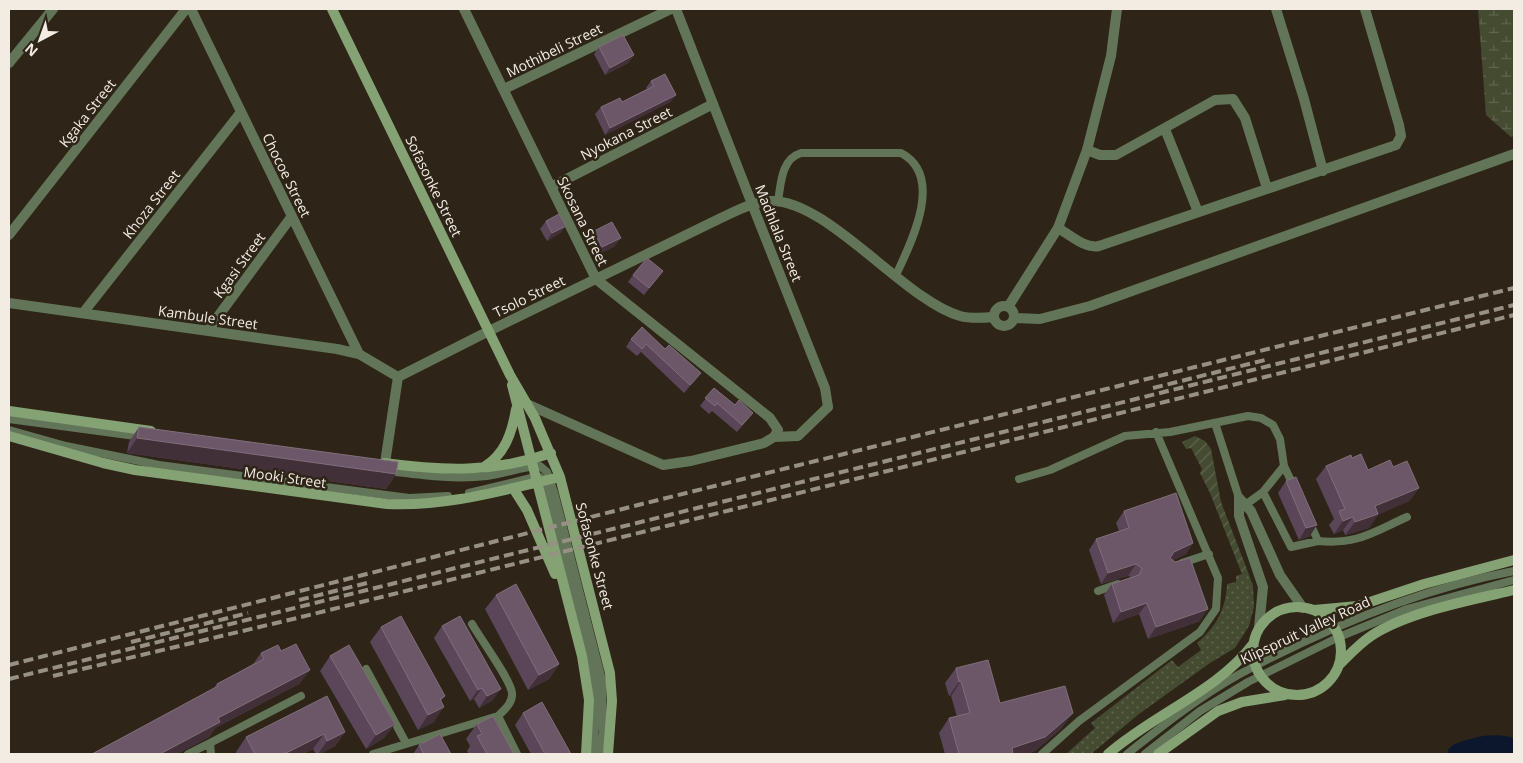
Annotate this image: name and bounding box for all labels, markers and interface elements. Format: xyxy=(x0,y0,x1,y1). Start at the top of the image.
north arrow xyxy=(15,15,65,65)
street label: Mothibeli Street xyxy=(503,19,605,81)
text: N xyxy=(21,39,42,61)
street label: Kgaka Street xyxy=(54,75,120,151)
street label: Nyokana Street xyxy=(577,102,675,164)
street label: Chocoe Street xyxy=(258,130,316,220)
street label: Sofasonke Street xyxy=(401,132,467,240)
street label: Khoza Street xyxy=(118,166,184,242)
street label: Skosana Street xyxy=(553,173,613,269)
street label: Madhlala Street xyxy=(751,182,807,284)
street label: Kgasi Street xyxy=(209,228,269,302)
street label: Tsolo Street xyxy=(490,270,568,322)
street label: Kambule Street xyxy=(157,301,259,333)
street label: Mooki Street xyxy=(243,462,327,492)
street label: Sofasonke Street xyxy=(572,500,618,612)
street label: Klipspruit Valley Road xyxy=(1237,592,1373,668)

